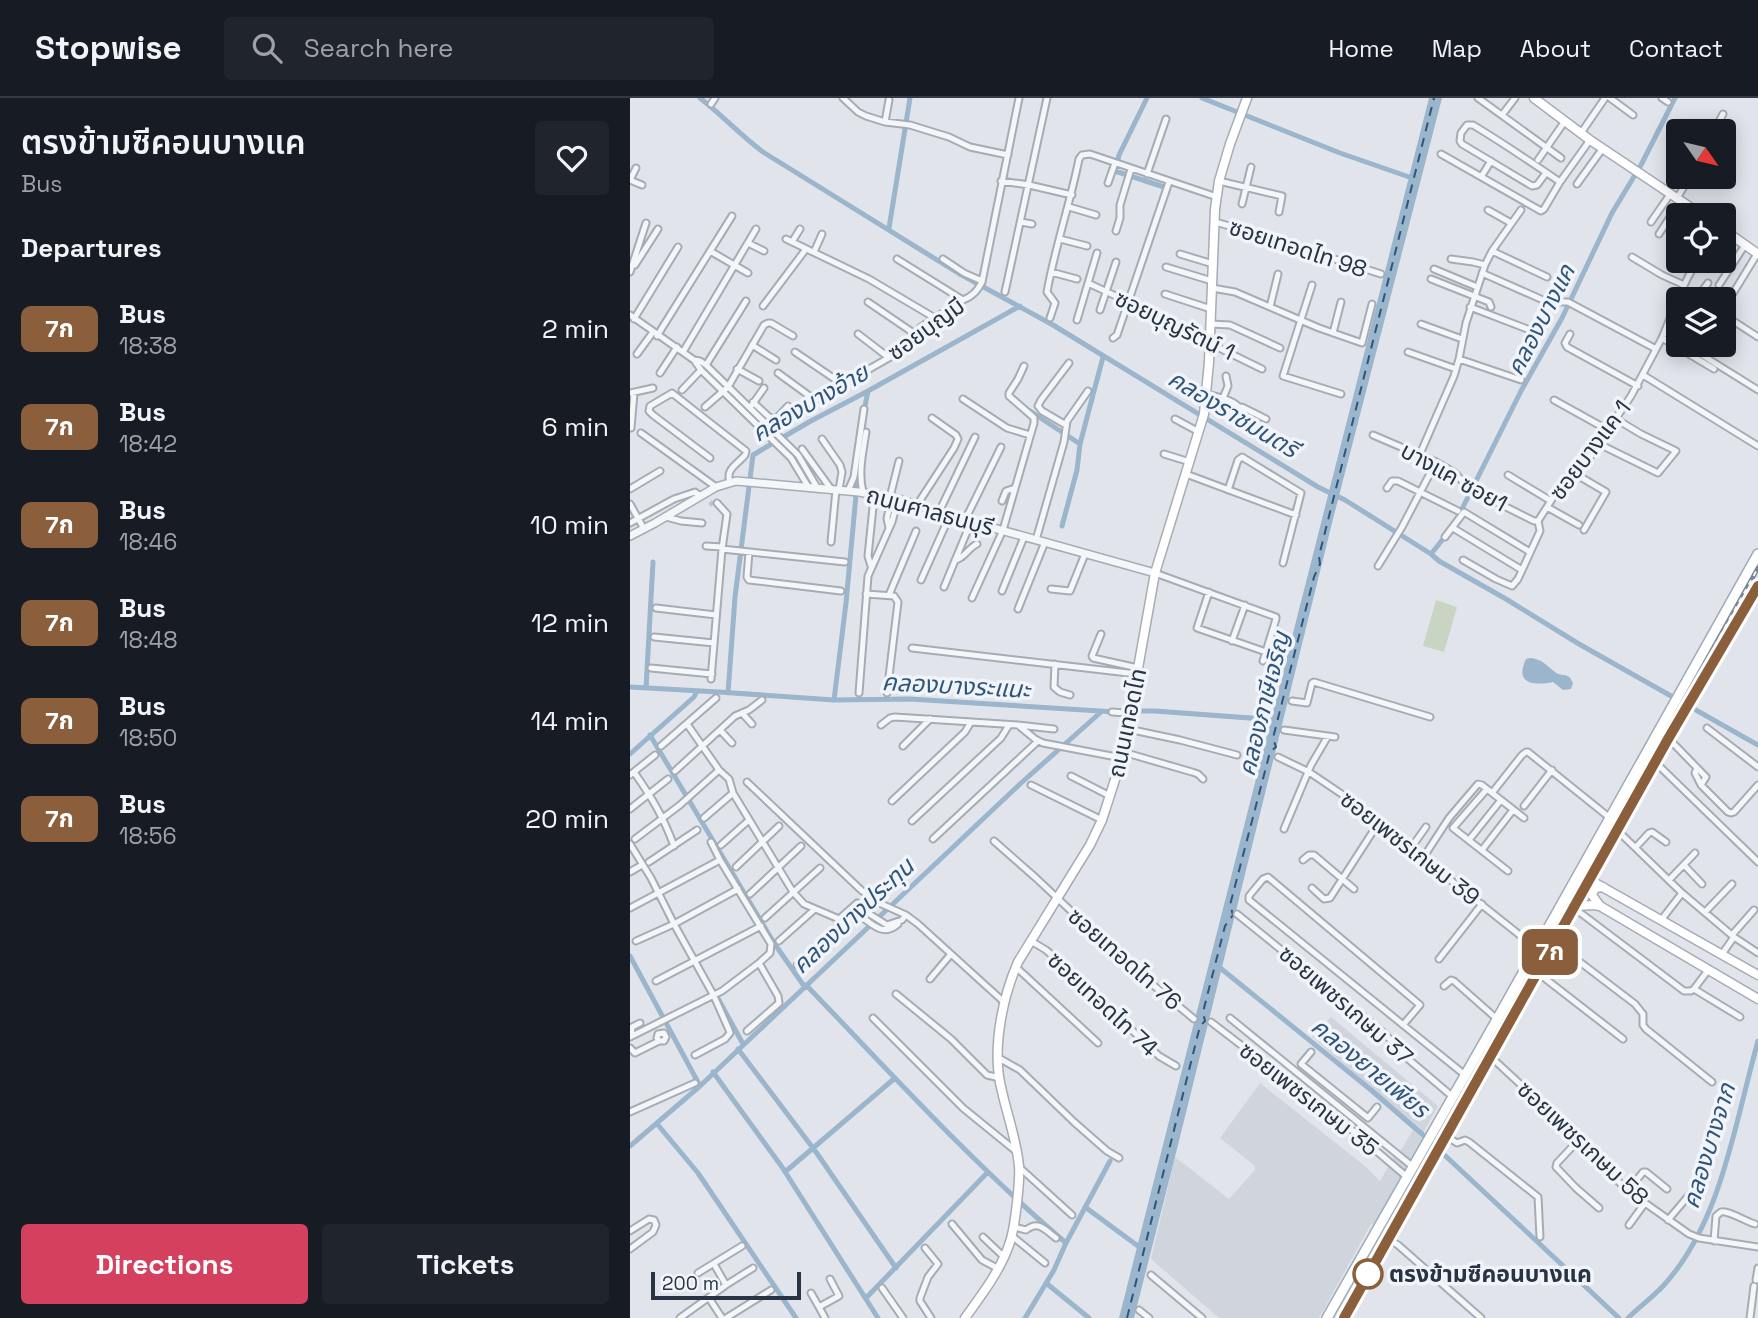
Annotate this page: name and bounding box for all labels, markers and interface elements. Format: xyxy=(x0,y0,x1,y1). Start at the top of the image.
search box xyxy=(224,17,714,80)
text: Stopwise xyxy=(35,27,182,69)
icon: search xyxy=(248,29,286,67)
text: Search here xyxy=(304,31,453,65)
text: Home xyxy=(1328,33,1394,64)
text: Map xyxy=(1432,33,1482,64)
text: About xyxy=(1520,33,1591,64)
text: Contact xyxy=(1629,33,1723,64)
north arrow xyxy=(1666,119,1736,189)
map controls xyxy=(1666,119,1736,357)
button: heart xyxy=(535,121,609,195)
text: ตรงข้ามซีคอนบางแค xyxy=(21,122,306,164)
text: Bus xyxy=(21,169,62,199)
button: locate xyxy=(1666,203,1736,273)
street label: ซอยเทอดไท 98 xyxy=(1225,212,1371,284)
text: Departures xyxy=(21,231,162,265)
water label: คลองบางแค xyxy=(1499,258,1582,380)
street label: ซอยบุญรัตน์ 1 xyxy=(1110,283,1240,367)
button: layers xyxy=(1666,287,1736,357)
street label: ซอยบุญมี xyxy=(881,291,971,367)
text: Bus xyxy=(119,297,166,331)
text: 2 min xyxy=(542,312,609,346)
text: 7ก xyxy=(45,313,74,344)
text: 18:38 xyxy=(119,331,177,361)
water label: คลองบางอ้าย xyxy=(746,356,875,448)
water label: คลองราชมนตรี xyxy=(1163,363,1307,467)
street label: ซอยบางแค 1 xyxy=(1543,394,1637,506)
text: Bus xyxy=(119,395,166,429)
text: 6 min xyxy=(542,410,609,444)
text: 7ก xyxy=(45,411,74,442)
text: 18:42 xyxy=(119,429,177,459)
street label: บางแค ซอย1 xyxy=(1395,435,1513,519)
street label: ถนนศาลธนบุรี xyxy=(863,480,997,542)
text: Bus xyxy=(119,493,166,527)
text: 10 min xyxy=(530,508,609,542)
text: 7ก xyxy=(45,509,74,540)
text: 18:46 xyxy=(119,527,177,557)
text: Bus xyxy=(119,591,166,625)
text: 12 min xyxy=(531,606,609,640)
text: 7ก xyxy=(45,607,74,638)
text: 18:48 xyxy=(119,625,177,655)
water label: คลองภาษีเจริญ xyxy=(1231,627,1297,779)
street label: ถนนเทอดไท xyxy=(1101,665,1153,781)
water label: คลองบางระแนะ xyxy=(881,666,1033,705)
text: Bus xyxy=(119,689,166,723)
text: 14 min xyxy=(531,704,609,738)
text: 7ก xyxy=(45,705,74,736)
text: 18:50 xyxy=(119,723,177,753)
street label: ซอยเพชรเกษม 39 xyxy=(1334,784,1486,912)
text: Bus xyxy=(119,787,166,821)
text: 20 min xyxy=(525,802,609,836)
text: 7ก xyxy=(45,803,74,834)
text: 18:56 xyxy=(119,821,177,851)
water label: คลองบางประทุน xyxy=(785,850,921,980)
street label: ซอยเทอดไท 76 xyxy=(1062,901,1188,1017)
line badge: 7ก xyxy=(1518,929,1581,975)
text: 7ก xyxy=(1536,936,1564,967)
street label: ซอยเพชรเกษม 37 xyxy=(1273,939,1419,1071)
street label: ซอยเทอดไท 74 xyxy=(1041,945,1165,1063)
water label: คลองยายเพียร xyxy=(1305,1011,1437,1126)
street label: ซอยเพชรเกษม 35 xyxy=(1233,1035,1385,1163)
street label: ซอยเพชรเกษม 58 xyxy=(1511,1074,1655,1212)
water label: คลองบางจาก xyxy=(1675,1078,1743,1212)
button: Directions xyxy=(21,1224,308,1304)
button: Tickets xyxy=(322,1224,609,1304)
marker: ตรงข้ามซีคอนบางแค xyxy=(1353,1259,1383,1289)
place label: ตรงข้ามซีคอนบางแค xyxy=(1389,1259,1592,1289)
scale bar xyxy=(651,1269,802,1301)
text: 200 m xyxy=(662,1271,719,1296)

